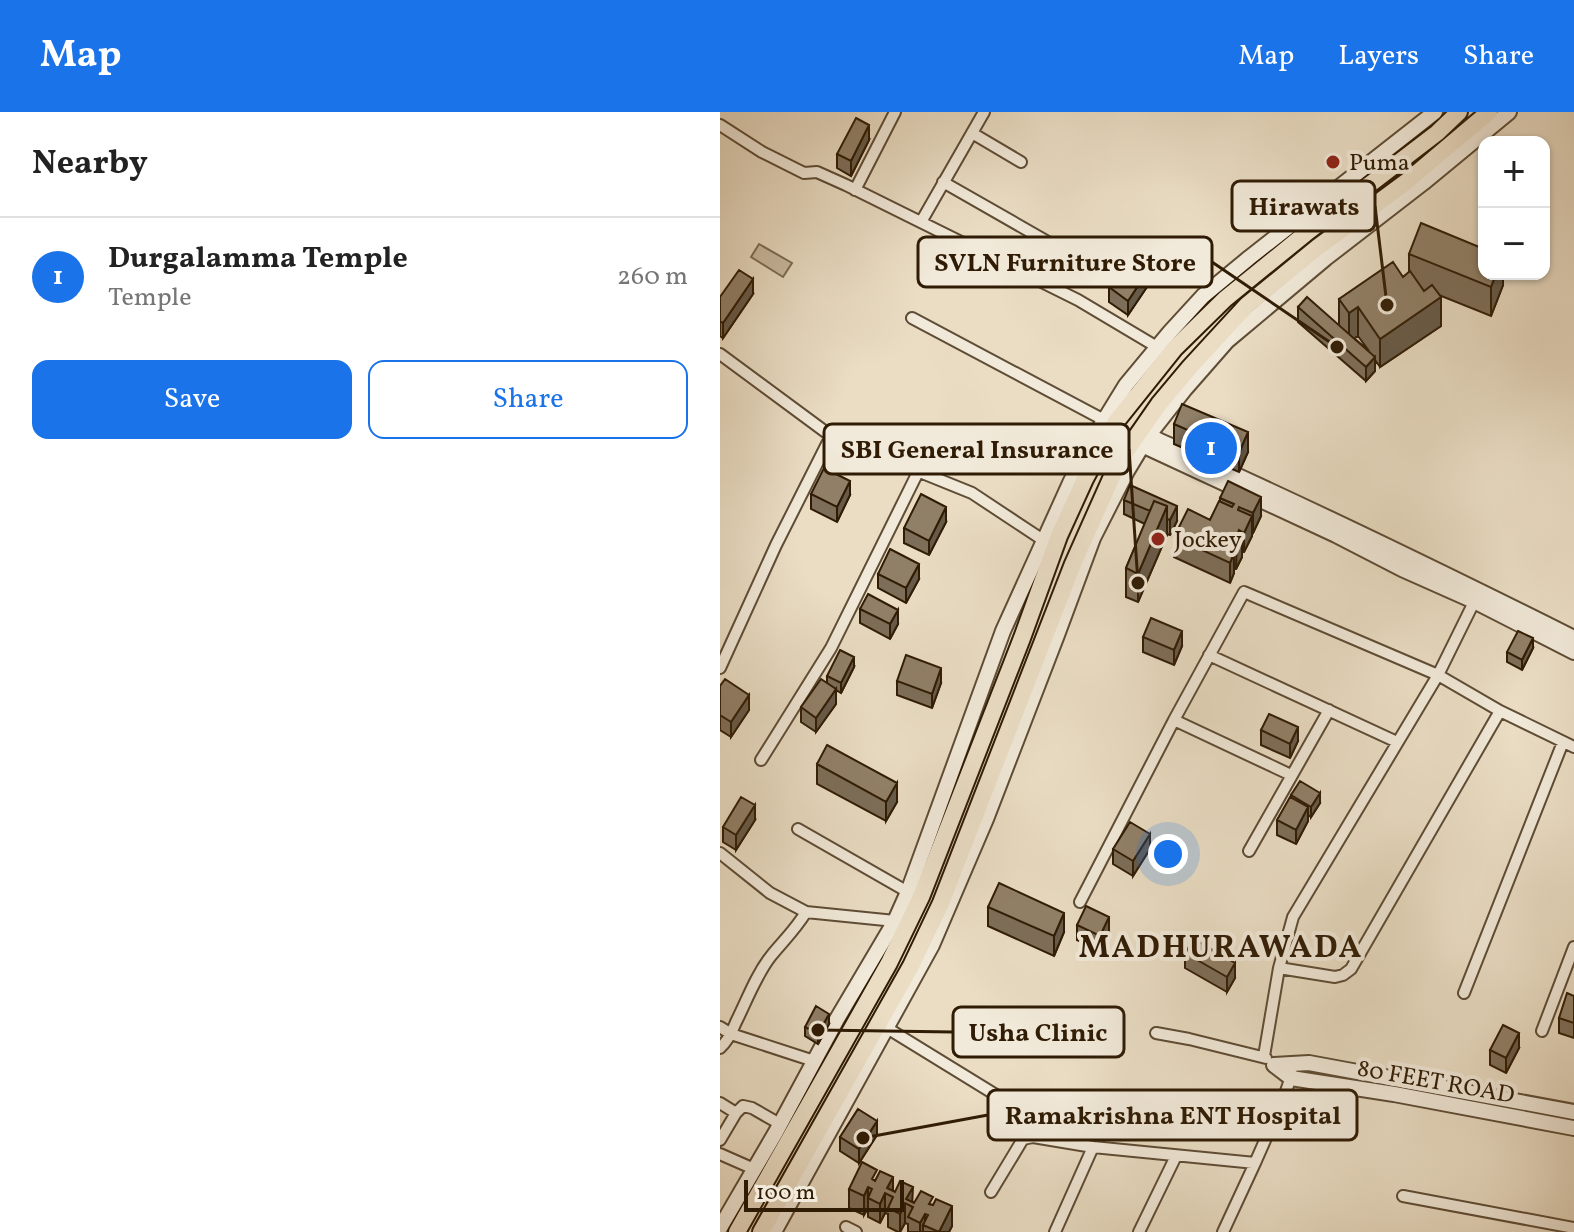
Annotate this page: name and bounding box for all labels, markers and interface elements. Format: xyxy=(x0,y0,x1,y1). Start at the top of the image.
text: Map xyxy=(40,30,121,83)
text: Map xyxy=(1238,37,1294,76)
text: Layers xyxy=(1338,37,1419,76)
text: Share xyxy=(1463,37,1534,76)
map controls xyxy=(1478,136,1550,280)
button: + xyxy=(1478,136,1550,208)
text: Nearby xyxy=(32,141,148,188)
place label: Puma xyxy=(1349,147,1410,181)
marker: Puma xyxy=(1324,153,1342,171)
callout: Hirawats xyxy=(1232,181,1375,231)
text: Hirawats xyxy=(1248,190,1360,226)
button: − xyxy=(1478,208,1550,280)
callout: SVLN Furniture Store xyxy=(918,237,1212,287)
text: Durgalamma Temple xyxy=(108,238,408,280)
text: SVLN Furniture Store xyxy=(934,246,1196,282)
text: 1 xyxy=(53,259,63,295)
text: 260 m xyxy=(617,259,688,295)
text: Temple xyxy=(108,280,191,316)
button: Save xyxy=(32,360,352,439)
button: Share xyxy=(368,360,688,439)
pin: 1 xyxy=(1185,418,1237,478)
callout: SBI General Insurance xyxy=(824,424,1129,474)
text: SBI General Insurance xyxy=(840,433,1114,469)
place label: Jockey xyxy=(1174,524,1242,558)
marker: Jockey xyxy=(1149,530,1167,548)
your location xyxy=(1148,834,1188,874)
district label: MADHURAWADA xyxy=(1079,927,1363,971)
callout: Usha Clinic xyxy=(953,1007,1124,1057)
text: Usha Clinic xyxy=(969,1016,1107,1052)
street label: 80 FEET ROAD xyxy=(1354,1052,1517,1114)
callout: Ramakrishna ENT Hospital xyxy=(988,1090,1357,1140)
text: Ramakrishna ENT Hospital xyxy=(1005,1099,1341,1135)
scale bar xyxy=(744,1176,904,1212)
text: 100 m xyxy=(756,1178,815,1209)

